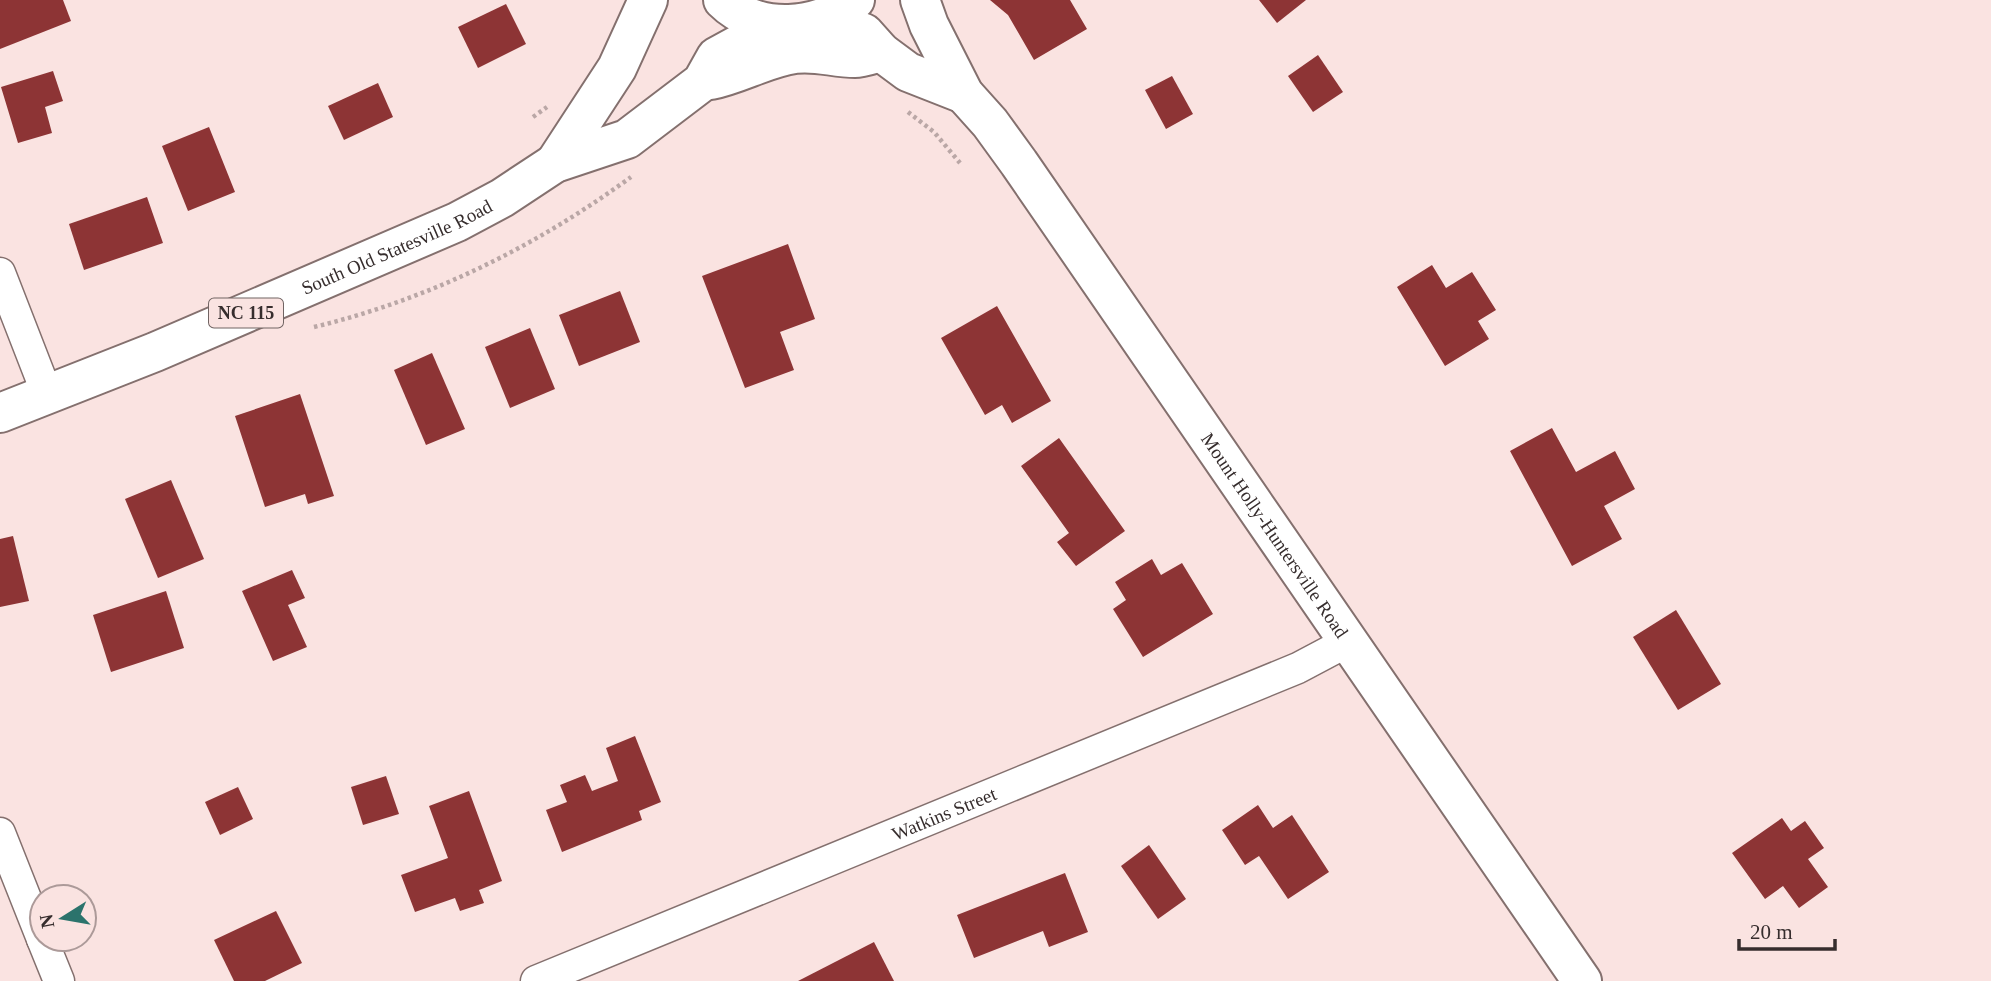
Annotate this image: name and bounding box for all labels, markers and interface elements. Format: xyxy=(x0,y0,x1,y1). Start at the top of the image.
street label: South Old Statesville Road xyxy=(298,195,496,299)
road number: NC 115 xyxy=(209,298,283,328)
street label: Mount Holly-Huntersville Road xyxy=(1197,429,1353,642)
street label: Watkins Street xyxy=(889,783,1000,845)
north arrow xyxy=(28,883,98,953)
scale bar xyxy=(1739,908,1835,952)
text: N xyxy=(35,912,58,930)
text: 20 m xyxy=(1750,920,1793,944)

